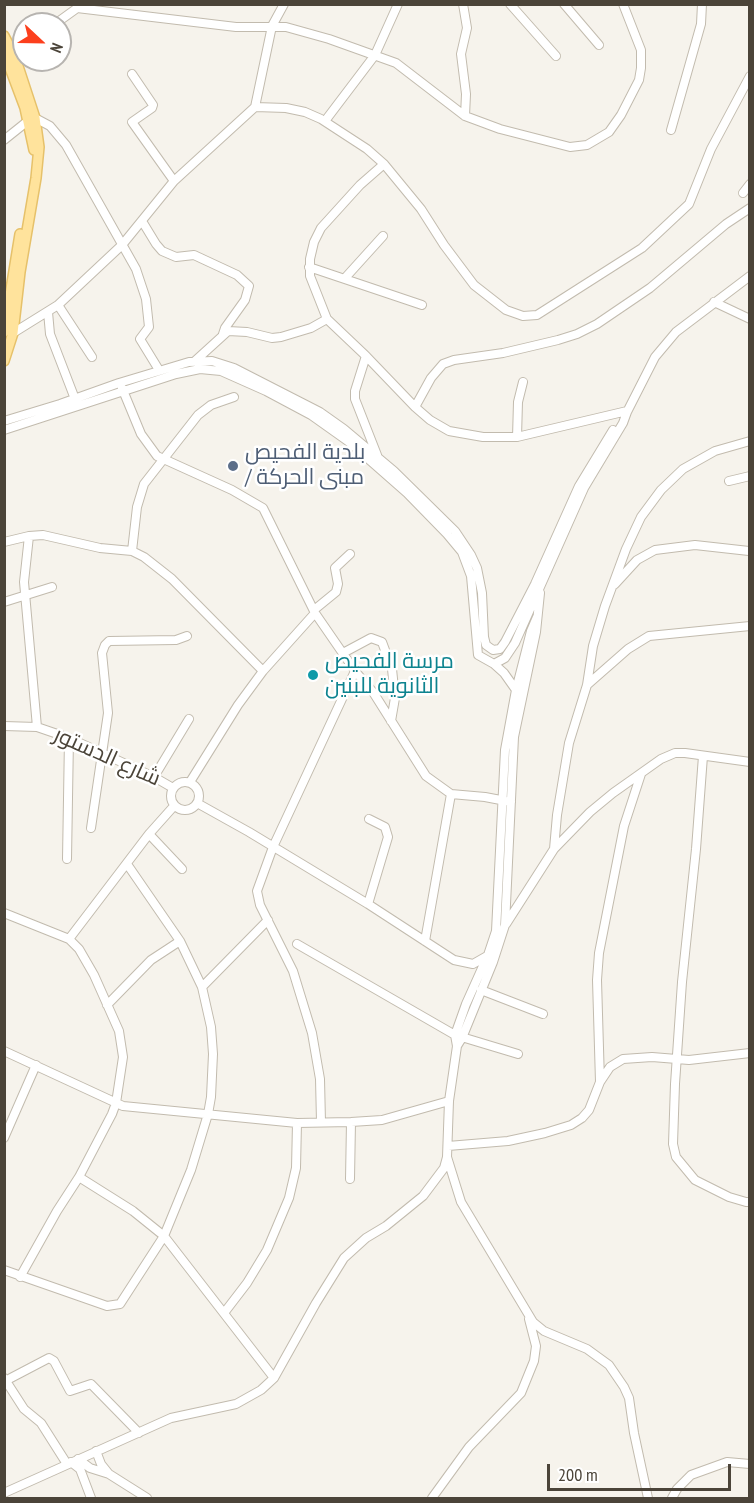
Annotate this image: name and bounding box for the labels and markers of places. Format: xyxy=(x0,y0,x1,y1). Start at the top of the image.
place label: بلدية الفحيص / مبنى الحركة xyxy=(245,440,365,492)
marker: بلدية الفحيص / مبنى الحركة xyxy=(226,459,240,473)
place label: مرسة الفحيص الثانوية للبنين xyxy=(325,649,454,700)
marker: مرسة الفحيص الثانوية للبنين xyxy=(306,668,320,682)

